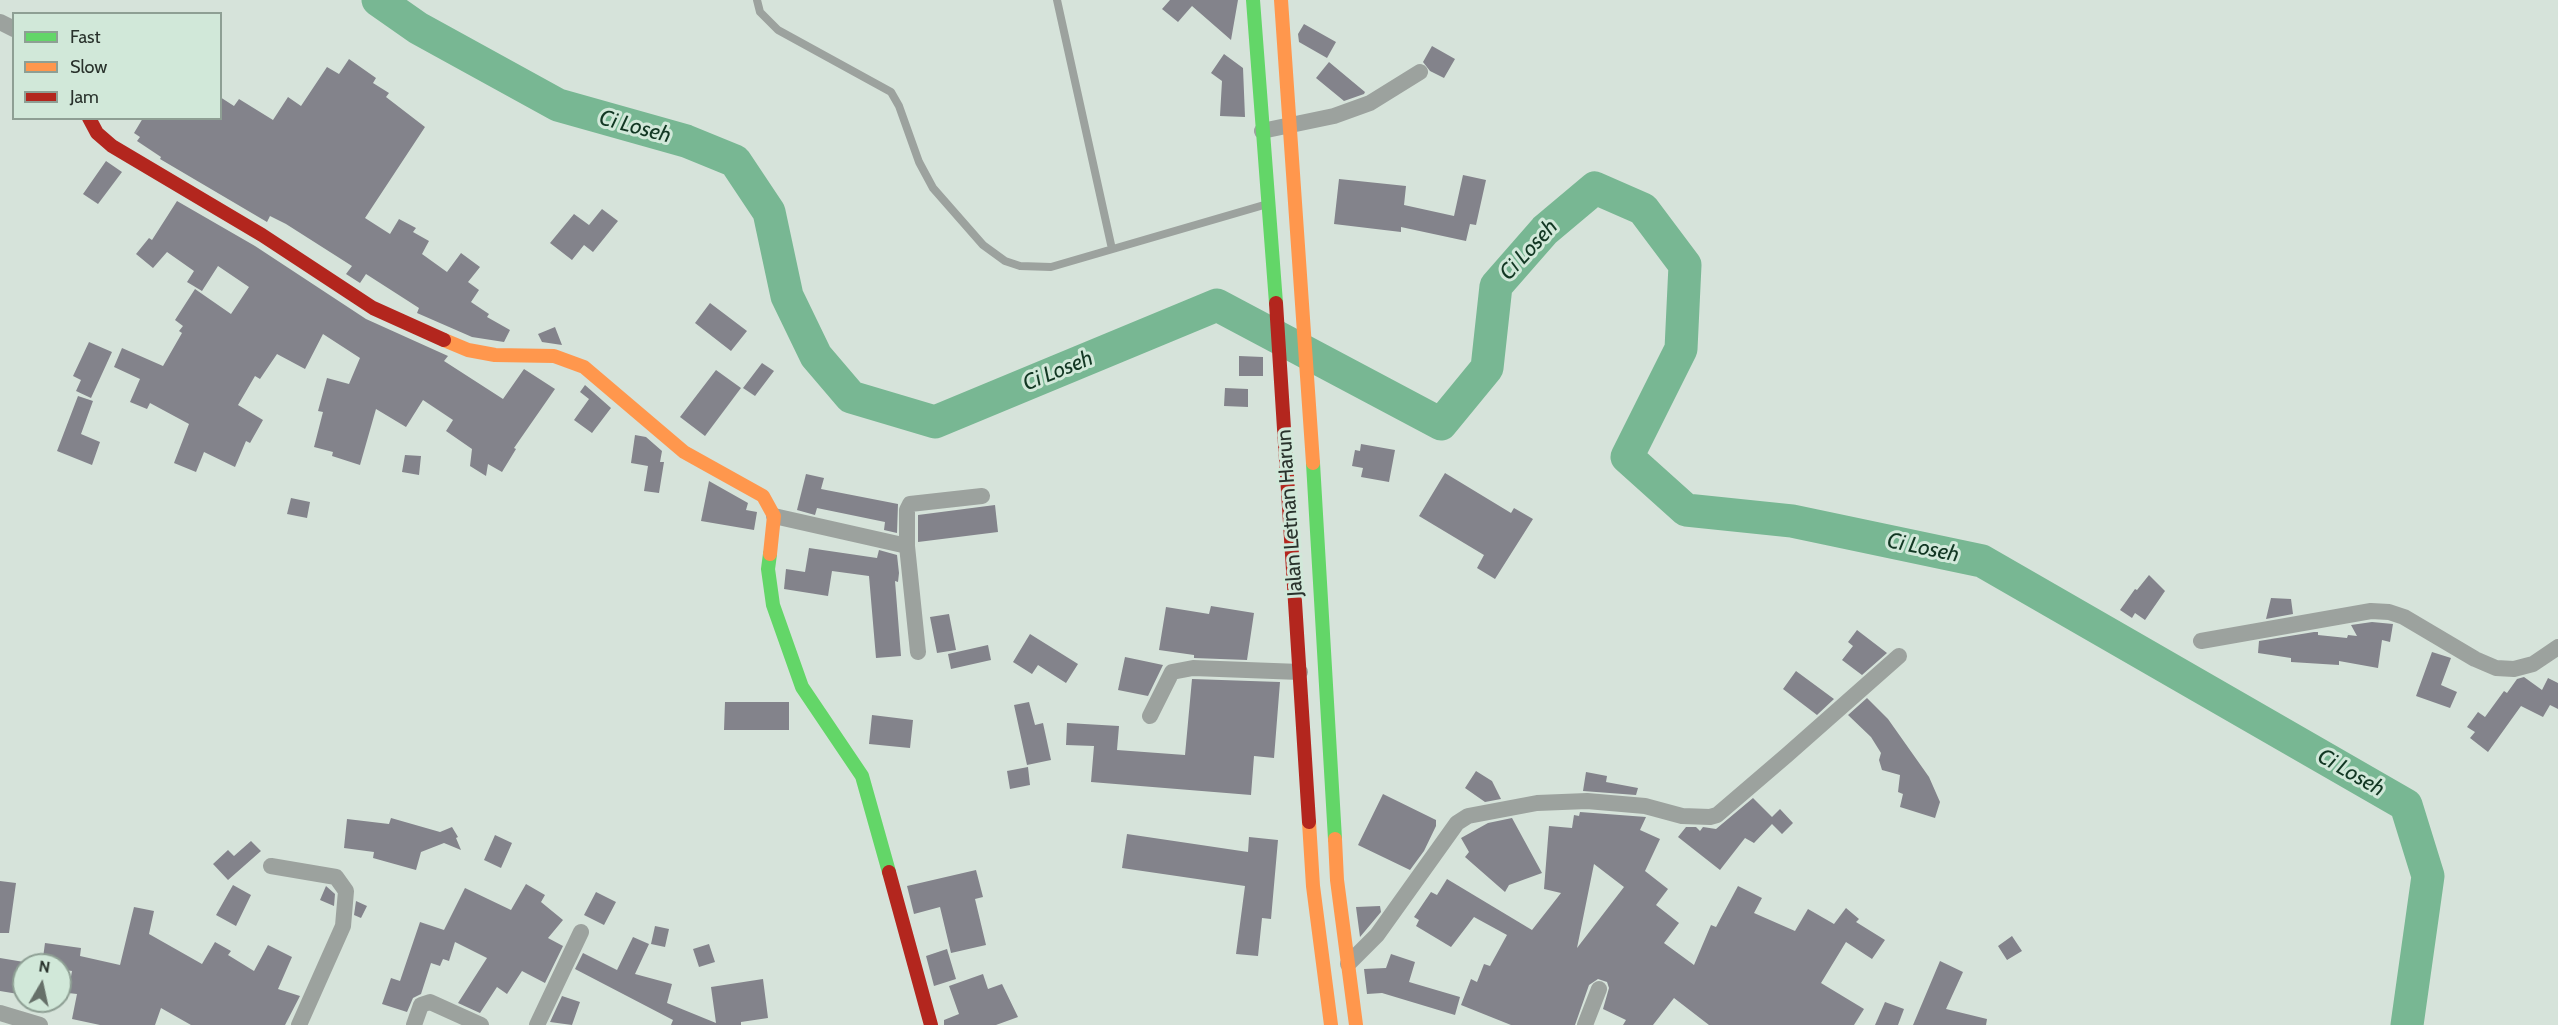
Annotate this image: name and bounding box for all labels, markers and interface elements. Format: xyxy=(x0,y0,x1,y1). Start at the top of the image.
legend xyxy=(12,12,222,120)
text: Fast xyxy=(70,26,101,48)
text: Slow xyxy=(70,56,107,78)
text: Jam xyxy=(70,86,99,108)
water label: Ci Loseh xyxy=(596,105,674,149)
water label: Ci Loseh xyxy=(1494,214,1564,286)
water label: Ci Loseh xyxy=(1019,345,1097,397)
street label: Jalan Letnan Harun xyxy=(1272,429,1308,597)
water label: Ci Loseh xyxy=(1884,527,1962,569)
water label: Ci Loseh xyxy=(2313,743,2389,803)
north arrow xyxy=(12,953,72,1013)
text: N xyxy=(38,956,52,977)

